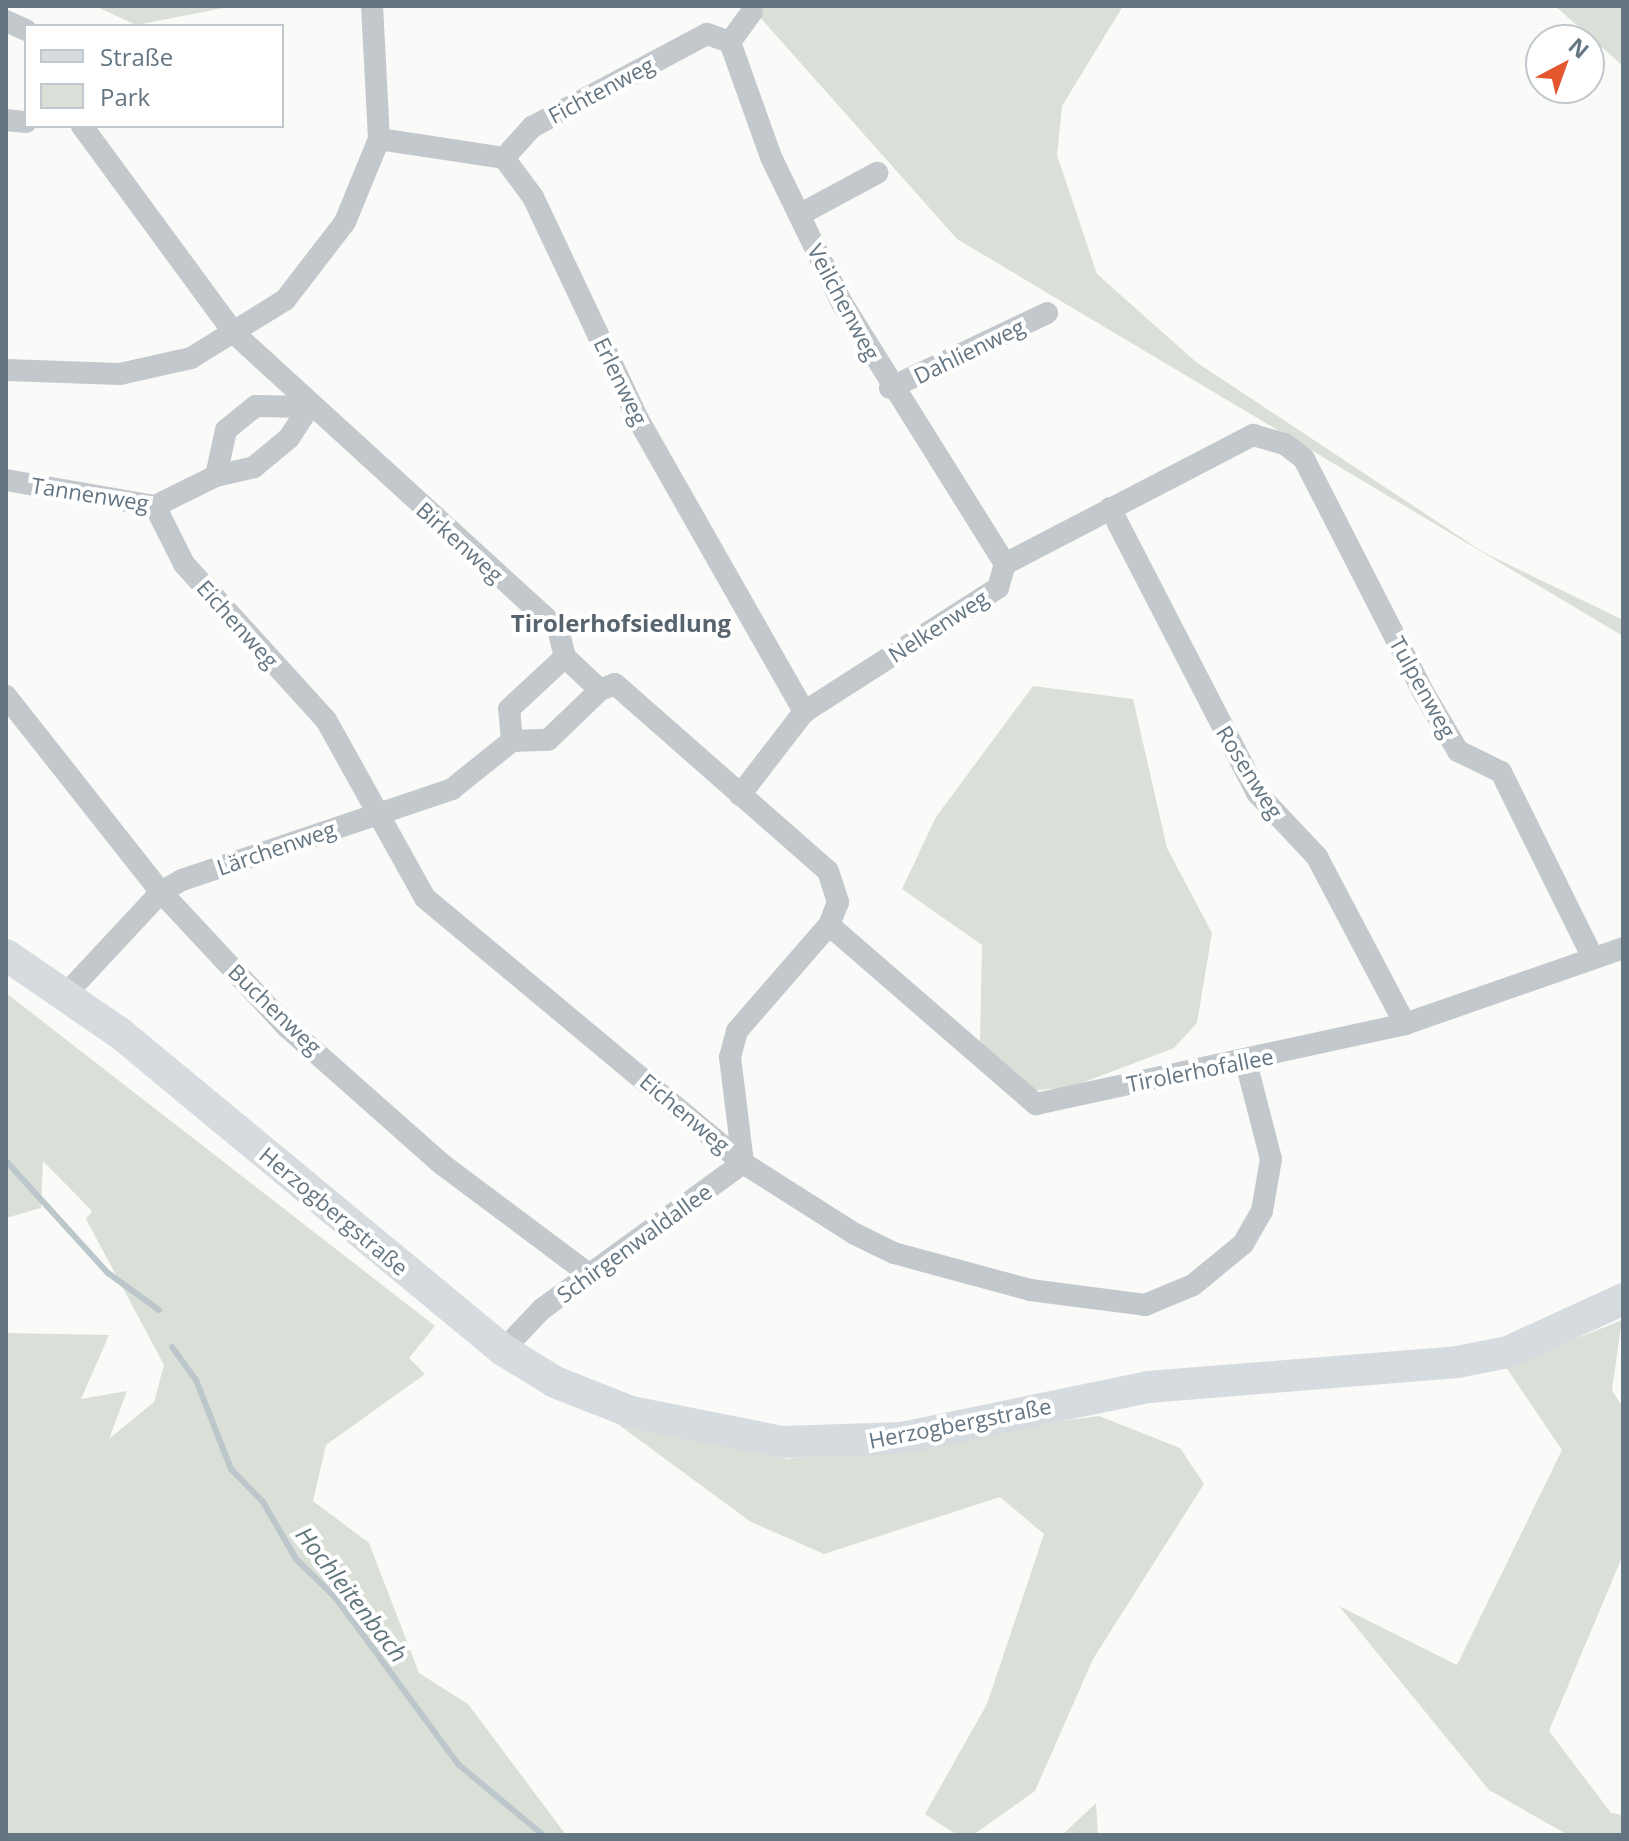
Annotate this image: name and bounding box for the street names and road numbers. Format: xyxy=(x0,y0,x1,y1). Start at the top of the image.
street label: Fichtenweg xyxy=(544,51,658,129)
street label: Veilchenweg xyxy=(802,239,886,365)
street label: Dahlienweg xyxy=(909,313,1029,389)
street label: Erlenweg xyxy=(589,333,653,429)
street label: Tannenweg xyxy=(29,472,151,516)
street label: Birkenweg xyxy=(411,496,509,588)
street label: Eichenweg xyxy=(192,575,284,673)
street label: Nelkenweg xyxy=(883,584,993,668)
street label: Tulpenweg xyxy=(1384,632,1462,742)
street label: Rosenweg xyxy=(1211,721,1289,823)
street label: Lärchenweg xyxy=(213,815,339,881)
street label: Buchenweg xyxy=(223,958,327,1060)
street label: Tirolerhofallee xyxy=(1124,1043,1276,1097)
street label: Eichenweg xyxy=(635,1068,735,1158)
street label: Herzogbergstraße xyxy=(255,1141,413,1281)
street label: Schirgenwaldallee xyxy=(552,1178,716,1308)
street label: Herzogbergstraße xyxy=(866,1392,1054,1454)

